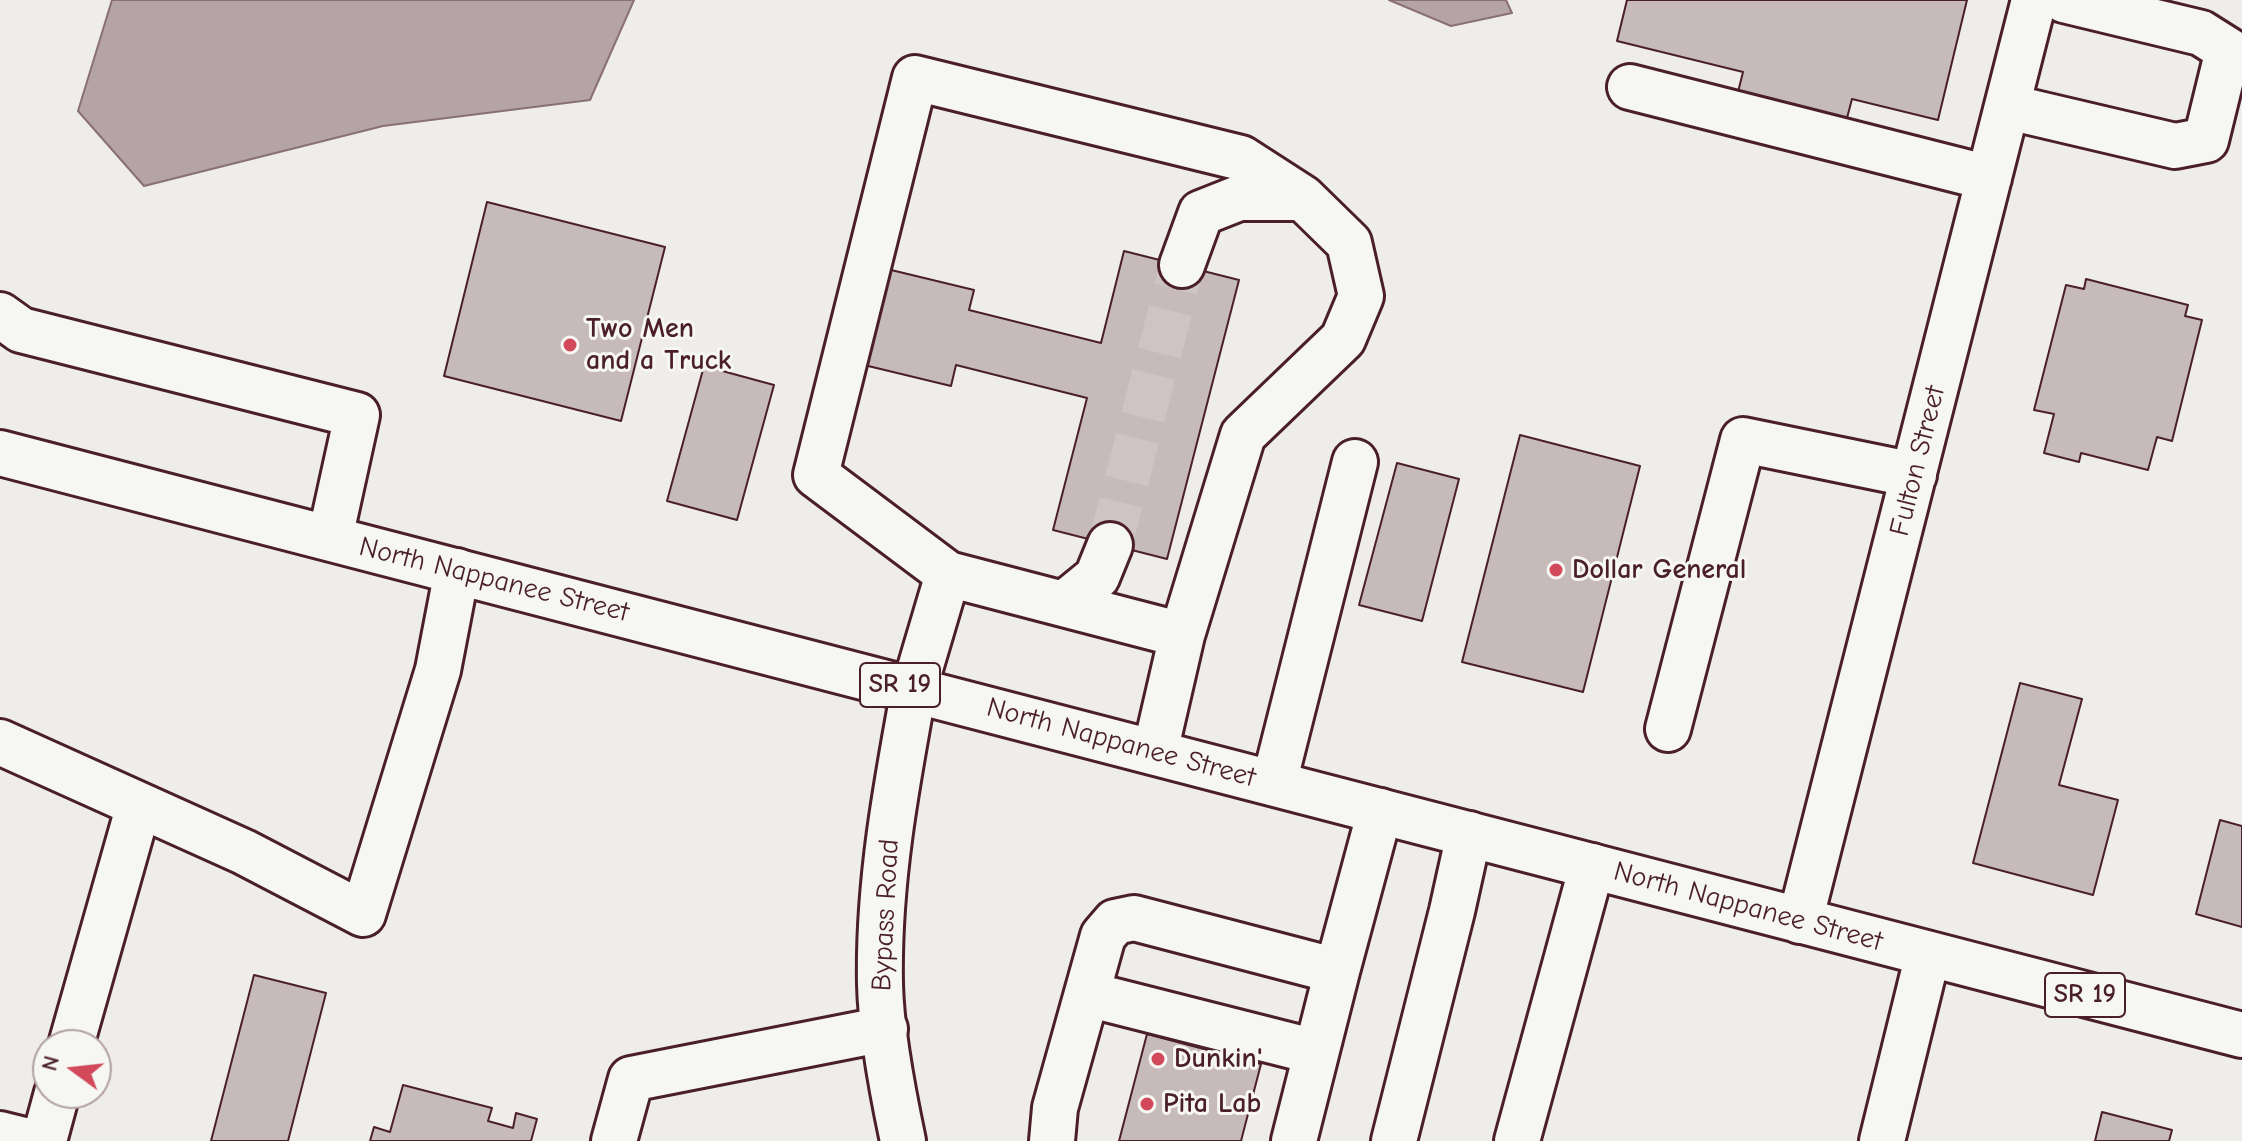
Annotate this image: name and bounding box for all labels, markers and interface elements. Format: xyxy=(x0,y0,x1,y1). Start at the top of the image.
place label: Two Men and a Truck xyxy=(586,312,731,378)
marker: Two Men and a Truck xyxy=(561,336,579,354)
street label: Fulton Street xyxy=(1883,382,1953,540)
street label: North Nappanee Street xyxy=(356,530,632,630)
place label: Dollar General xyxy=(1572,553,1746,587)
marker: Dollar General xyxy=(1547,561,1565,579)
road number: SR 19 xyxy=(860,663,940,707)
street label: North Nappanee Street xyxy=(983,691,1259,795)
street label: Bypass Road xyxy=(865,838,907,992)
street label: North Nappanee Street xyxy=(1610,855,1886,959)
road number: SR 19 xyxy=(2045,973,2125,1017)
north arrow xyxy=(32,1029,112,1109)
place label: Dunkin' xyxy=(1174,1042,1263,1076)
marker: Dunkin' xyxy=(1149,1050,1167,1068)
text: N xyxy=(36,1053,65,1074)
place label: Pita Lab xyxy=(1163,1087,1261,1121)
marker: Pita Lab xyxy=(1138,1095,1156,1113)

